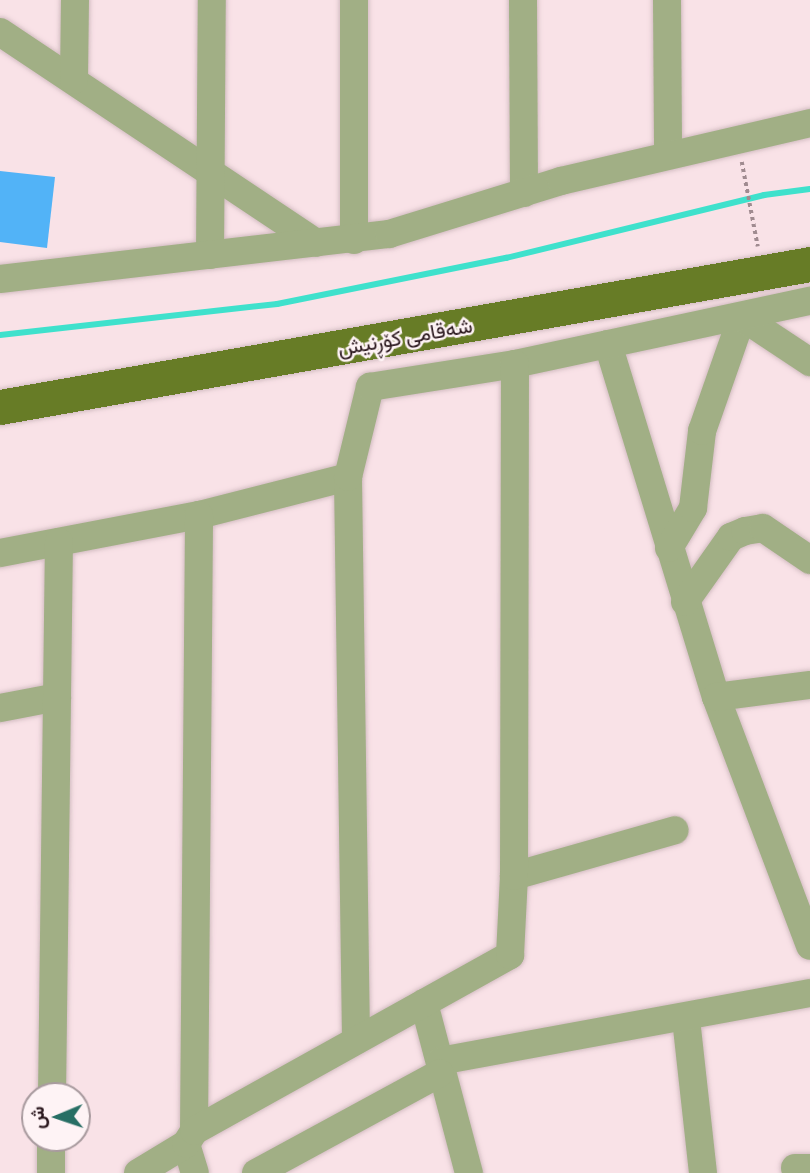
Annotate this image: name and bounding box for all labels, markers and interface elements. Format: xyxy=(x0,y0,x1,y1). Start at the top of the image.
street label: شەقامی کۆڕنیش xyxy=(336,312,474,360)
north arrow xyxy=(21,1082,91,1152)
text: ش xyxy=(22,1106,51,1130)

